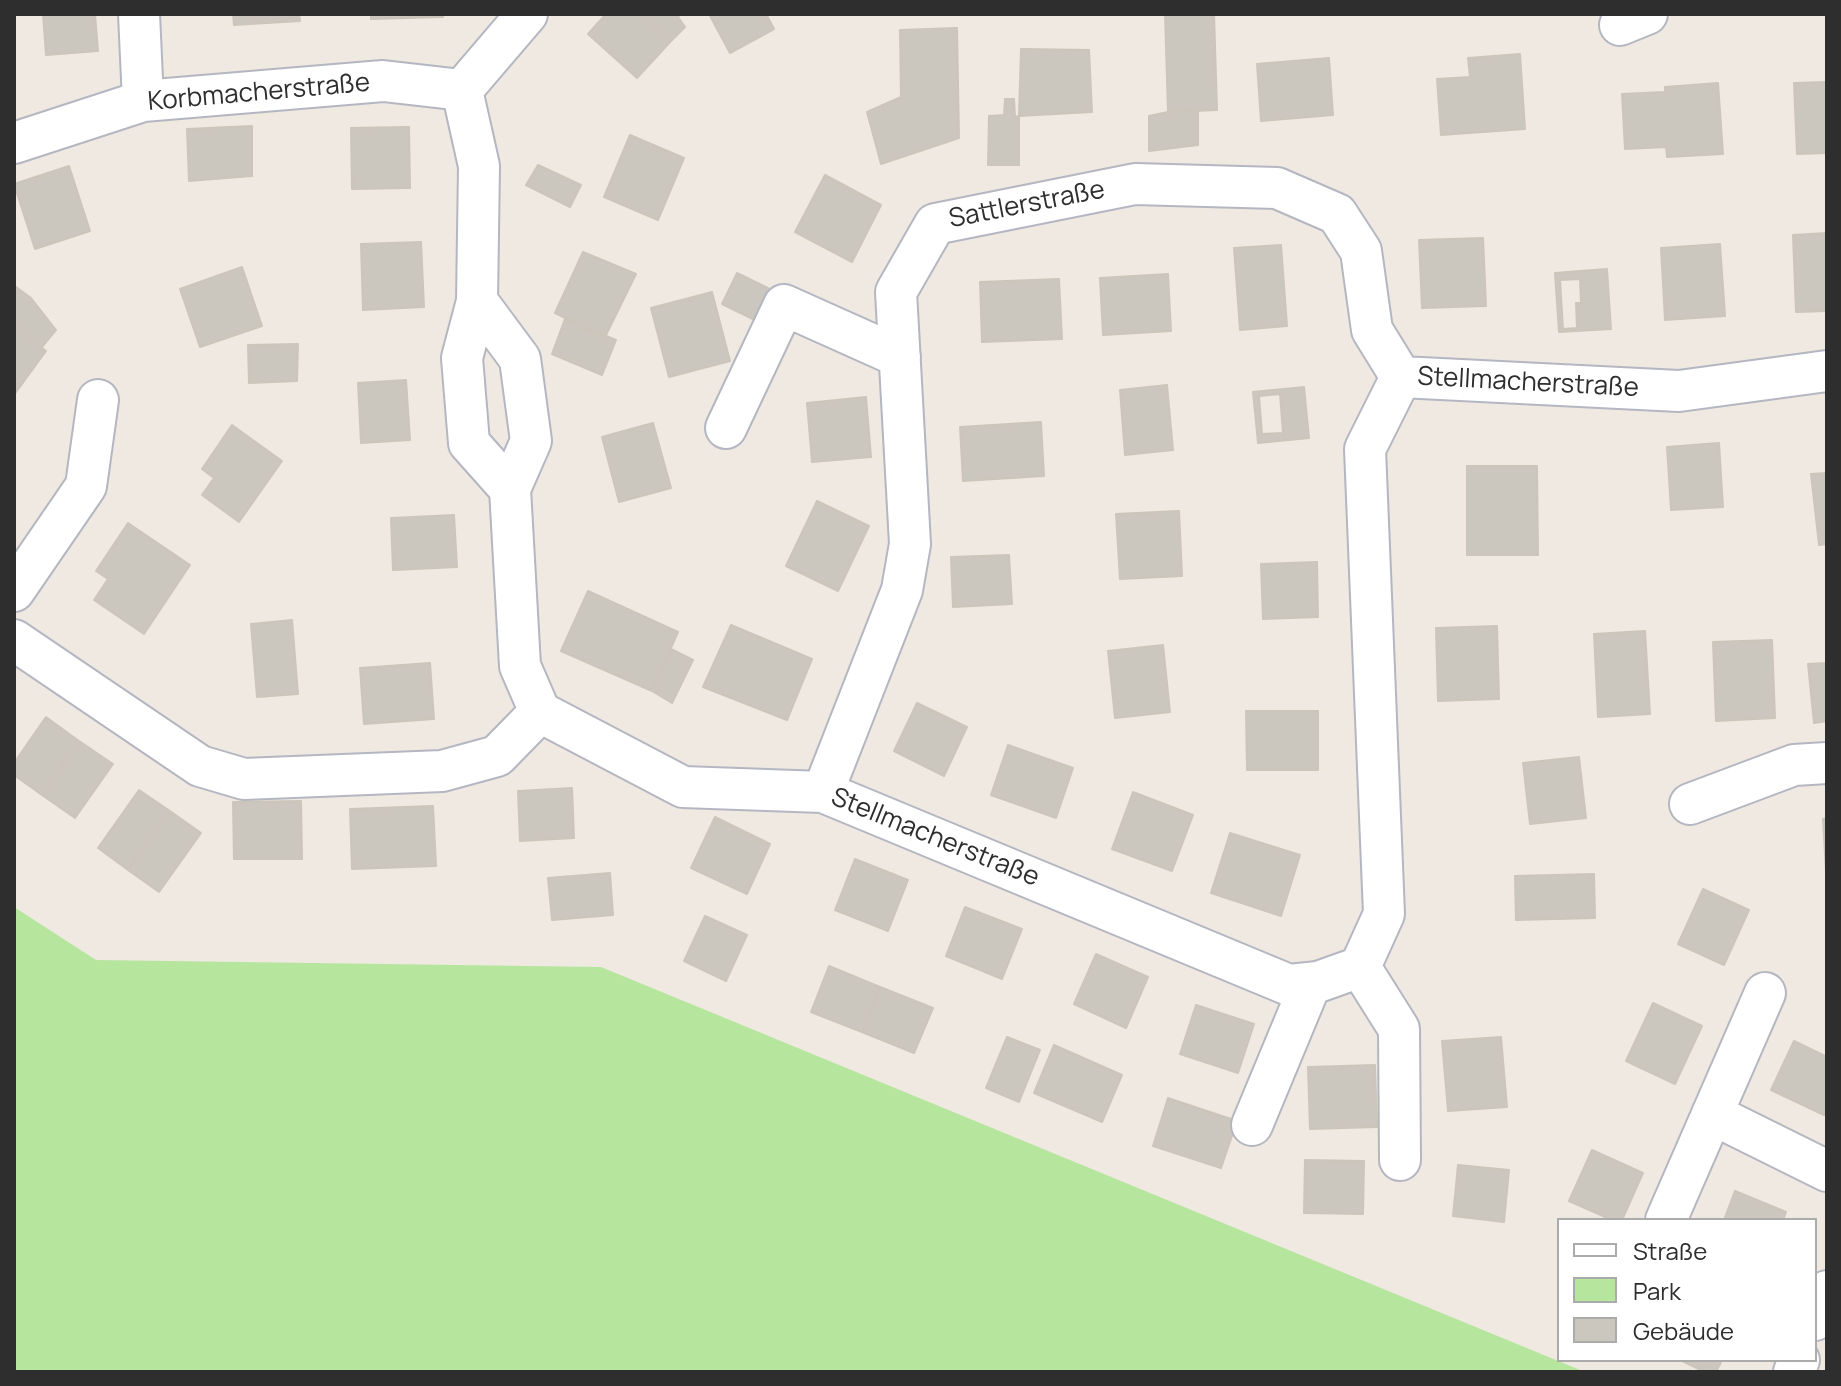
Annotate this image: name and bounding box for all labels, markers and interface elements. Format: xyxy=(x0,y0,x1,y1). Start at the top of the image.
street label: Korbmacherstraße xyxy=(147,68,371,118)
street label: Sattlerstraße xyxy=(946,175,1108,235)
street label: Stellmacherstraße xyxy=(1416,362,1640,404)
street label: Stellmacherstraße xyxy=(826,782,1044,894)
legend xyxy=(1557,1218,1817,1362)
text: Straße xyxy=(1633,1234,1707,1267)
text: Park xyxy=(1633,1274,1681,1307)
text: Gebäude xyxy=(1633,1314,1734,1347)

